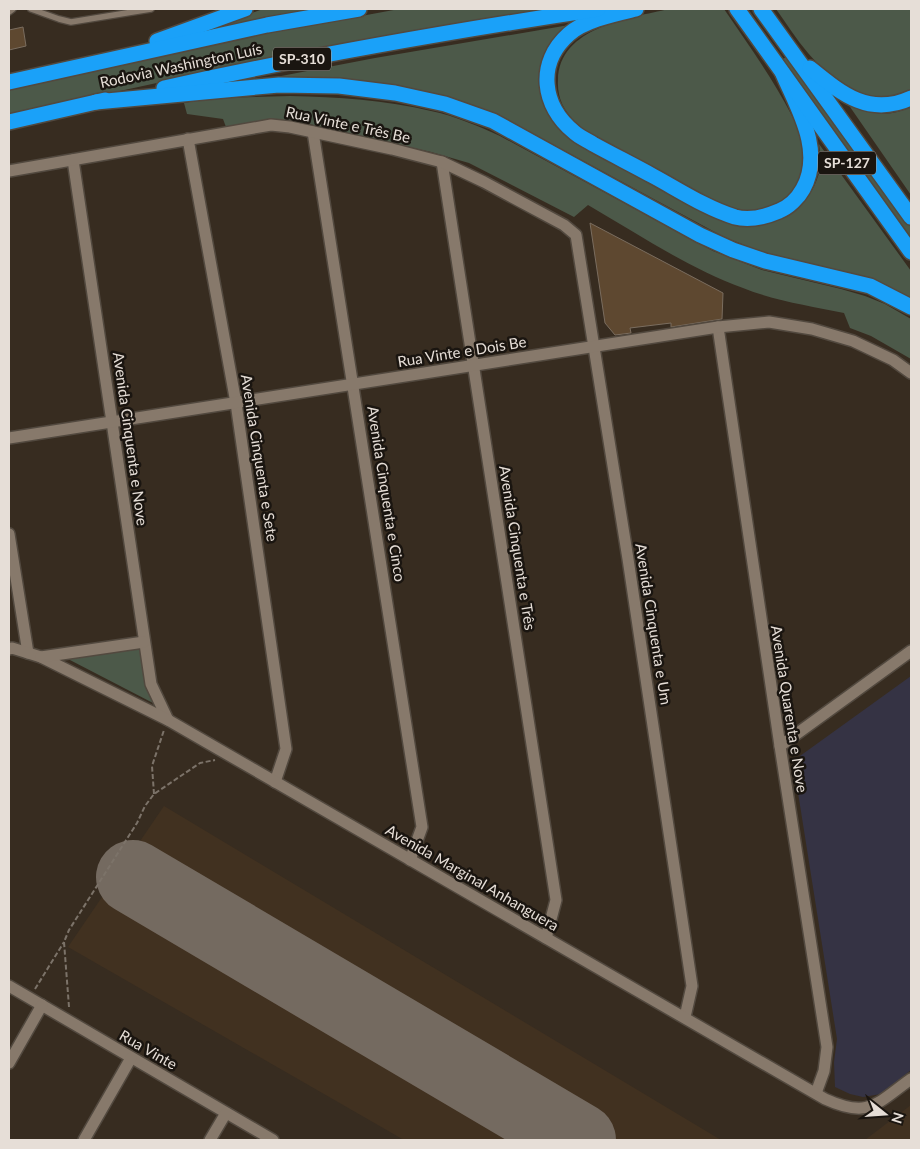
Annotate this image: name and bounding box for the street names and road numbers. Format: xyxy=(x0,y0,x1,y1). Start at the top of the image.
street label: Rodovia Washington Luís xyxy=(98,39,263,91)
road number: SP-310 xyxy=(273,48,331,70)
street label: Rua Vinte e Três Be xyxy=(284,102,412,146)
road number: SP-127 xyxy=(818,152,876,174)
street label: Rua Vinte e Dois Be xyxy=(396,332,528,370)
street label: Avenida Cinquenta e Nove xyxy=(110,351,152,527)
street label: Avenida Cinquenta e Sete xyxy=(238,373,282,543)
street label: Avenida Cinquenta e Cinco xyxy=(364,405,410,583)
street label: Avenida Cinquenta e Três xyxy=(496,464,540,631)
street label: Avenida Cinquenta e Um xyxy=(632,542,676,706)
street label: Avenida Quarenta e Nove xyxy=(768,624,812,794)
street label: Avenida Marginal Anhanguera xyxy=(383,820,562,934)
street label: Rua Vinte xyxy=(117,1025,181,1073)

